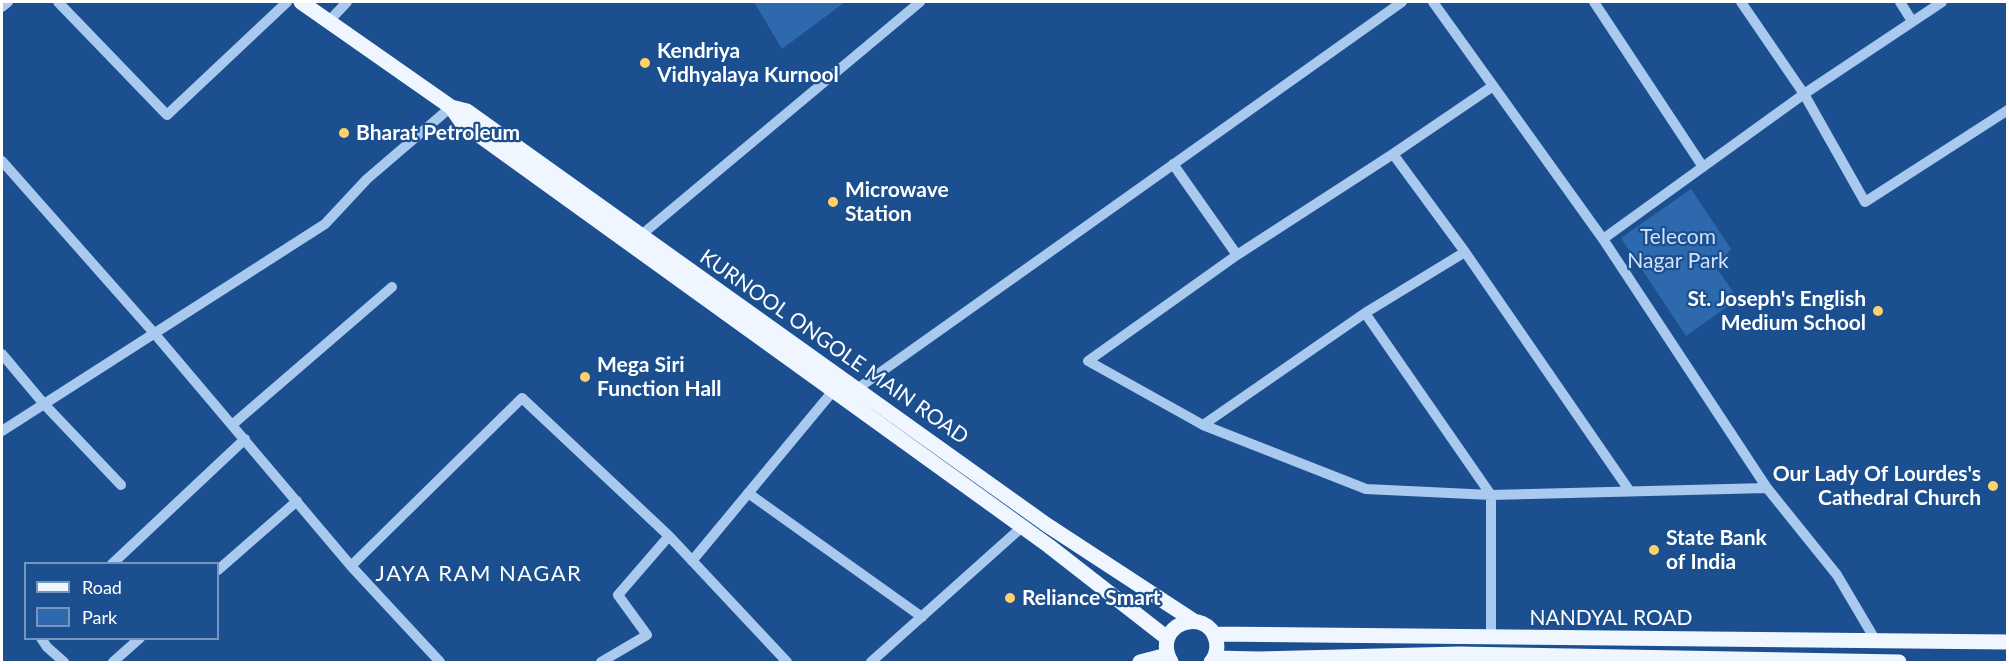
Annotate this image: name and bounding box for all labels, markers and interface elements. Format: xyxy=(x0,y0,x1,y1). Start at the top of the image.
place label: Kendriya Vidhyalaya Kurnool xyxy=(657,38,839,88)
marker: Kendriya Vidhyalaya Kurnool xyxy=(638,56,652,70)
place label: Bharat Petroleum xyxy=(356,120,520,146)
marker: Bharat Petroleum xyxy=(337,126,351,140)
place label: Microwave Station xyxy=(845,177,949,227)
marker: Microwave Station xyxy=(826,195,840,209)
park label: Telecom Nagar Park xyxy=(1627,224,1729,274)
street label: KURNOOL ONGOLE MAIN ROAD xyxy=(695,244,973,450)
place label: St. Joseph's English Medium School xyxy=(1687,286,1866,336)
marker: St. Joseph's English Medium School xyxy=(1871,304,1885,318)
place label: Mega Siri Function Hall xyxy=(597,352,721,402)
marker: Mega Siri Function Hall xyxy=(578,370,592,384)
place label: Our Lady Of Lourdes's Cathedral Church xyxy=(1773,461,1981,511)
marker: Our Lady Of Lourdes's Cathedral Church xyxy=(1986,479,2000,493)
place label: State Bank of India xyxy=(1666,525,1767,575)
marker: State Bank of India xyxy=(1647,543,1661,557)
district label: JAYA RAM NAGAR xyxy=(376,561,582,587)
legend xyxy=(24,562,219,640)
text: Road xyxy=(82,576,122,598)
place label: Reliance Smart xyxy=(1022,585,1161,611)
marker: Reliance Smart xyxy=(1003,591,1017,605)
street label: NANDYAL ROAD xyxy=(1529,605,1693,631)
text: Park xyxy=(82,606,117,628)

